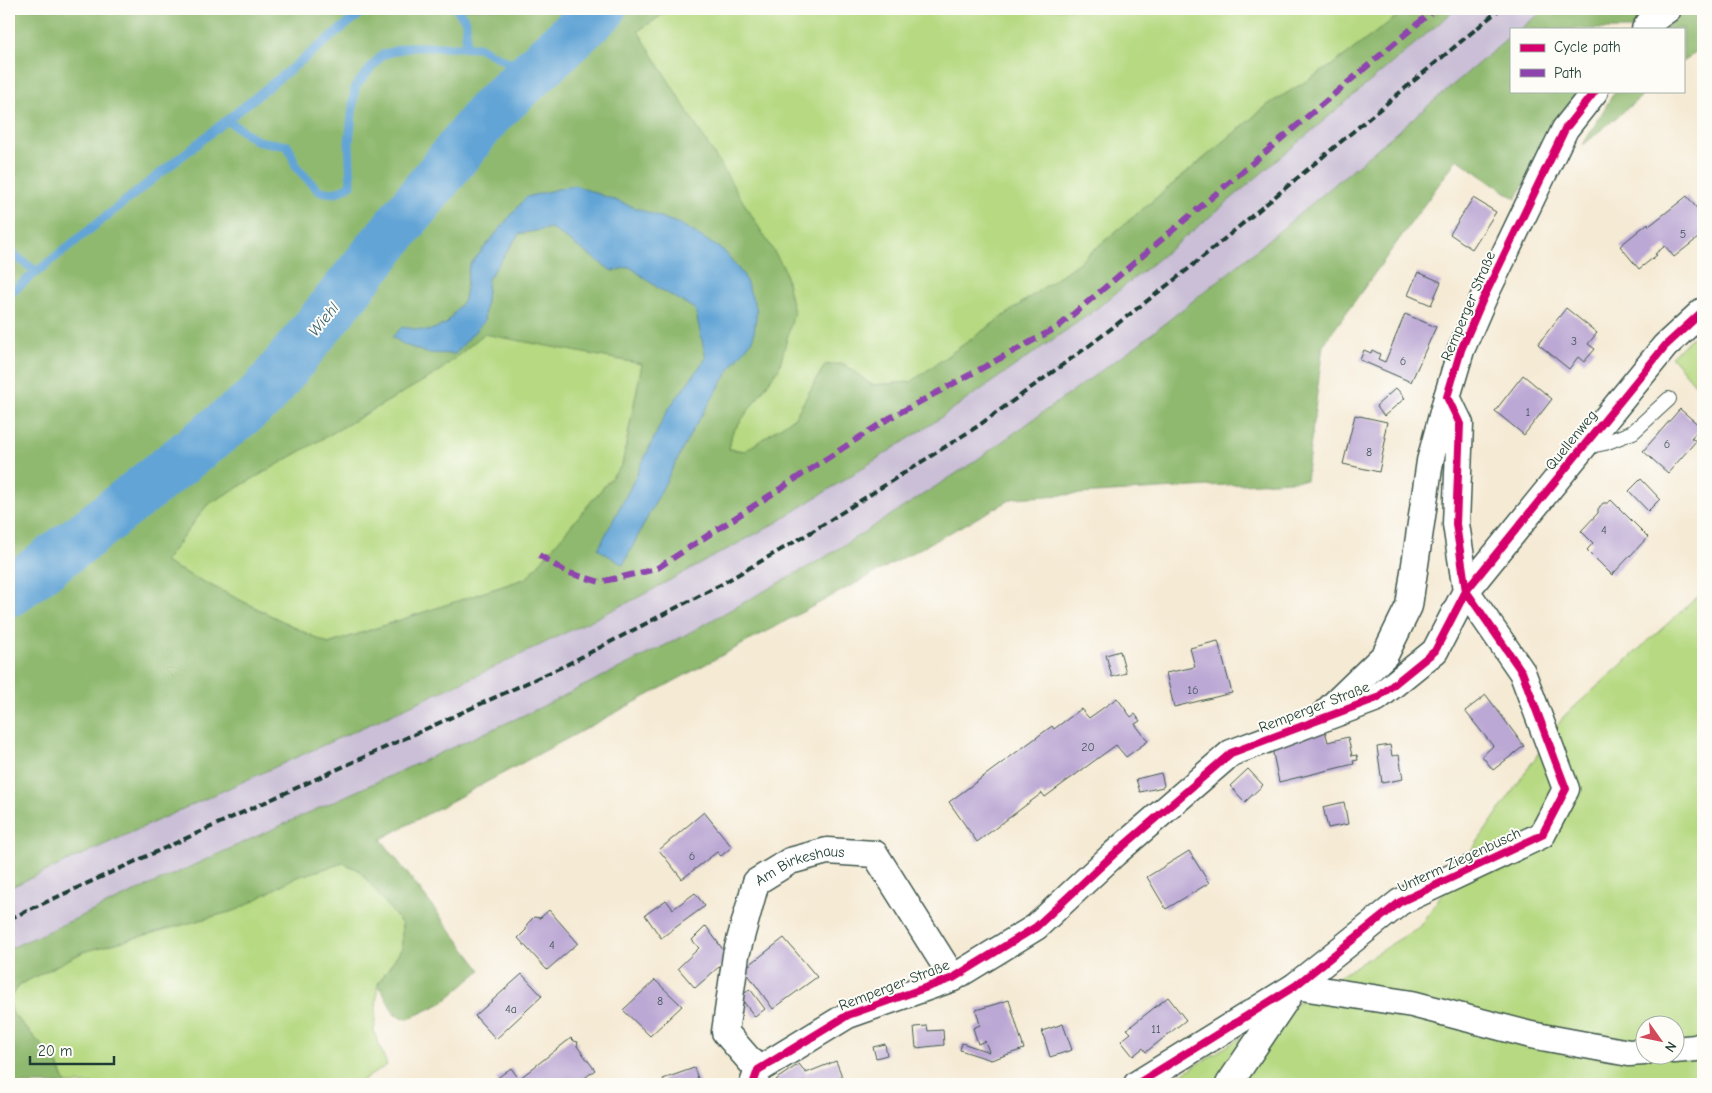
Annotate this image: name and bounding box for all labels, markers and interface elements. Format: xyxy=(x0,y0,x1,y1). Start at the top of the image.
legend xyxy=(1510,28,1684,92)
text: Cycle path xyxy=(1554,38,1621,56)
text: Path xyxy=(1554,64,1582,82)
house number: 5 xyxy=(1680,227,1686,241)
street label: Remperger Straße xyxy=(1437,248,1499,364)
water label: Wiehl xyxy=(305,299,343,340)
house number: 3 xyxy=(1571,334,1577,348)
house number: 6 xyxy=(1400,354,1406,368)
house number: 1 xyxy=(1526,405,1531,419)
street label: Quellenweg xyxy=(1541,406,1601,474)
house number: 6 xyxy=(1664,437,1670,451)
house number: 8 xyxy=(1366,445,1372,459)
house number: 4 xyxy=(1601,523,1607,537)
street label: Remperger Straße xyxy=(1256,677,1373,736)
house number: 16 xyxy=(1187,683,1199,697)
house number: 20 xyxy=(1081,740,1095,754)
street label: Unterm Ziegenbusch xyxy=(1394,824,1524,896)
street label: Am Birkeshaus xyxy=(752,841,845,889)
house number: 6 xyxy=(689,849,695,863)
house number: 4 xyxy=(549,938,555,952)
street label: Remperger Straße xyxy=(836,955,953,1014)
house number: 8 xyxy=(657,994,663,1008)
house number: 4a xyxy=(505,1002,517,1016)
north arrow xyxy=(1634,1016,1684,1066)
house number: 11 xyxy=(1151,1022,1161,1036)
scale bar xyxy=(30,1033,114,1065)
text: N xyxy=(1661,1038,1680,1055)
text: 20 m xyxy=(38,1042,72,1060)

